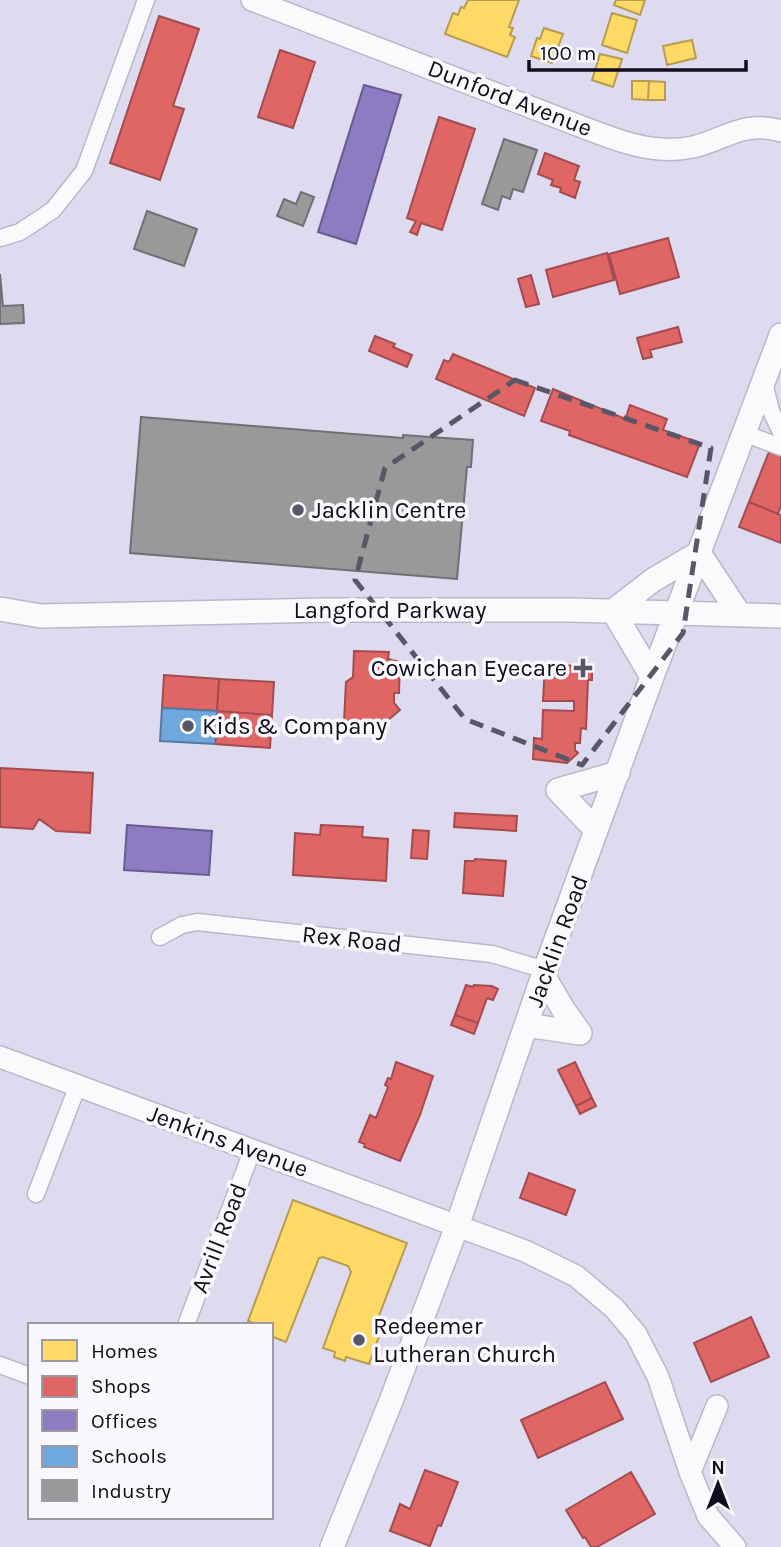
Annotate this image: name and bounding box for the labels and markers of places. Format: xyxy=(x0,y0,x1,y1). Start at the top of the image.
place label: Jacklin Centre xyxy=(312,496,466,524)
marker: Jacklin Centre xyxy=(290,502,306,518)
place label: Cowichan Eyecare xyxy=(371,654,567,682)
marker: Cowichan Eyecare xyxy=(573,658,593,678)
place label: Kids & Company xyxy=(202,712,387,740)
marker: Kids & Company xyxy=(180,718,196,734)
place label: Redeemer Lutheran Church xyxy=(373,1312,556,1368)
marker: Redeemer Lutheran Church xyxy=(351,1332,367,1348)

